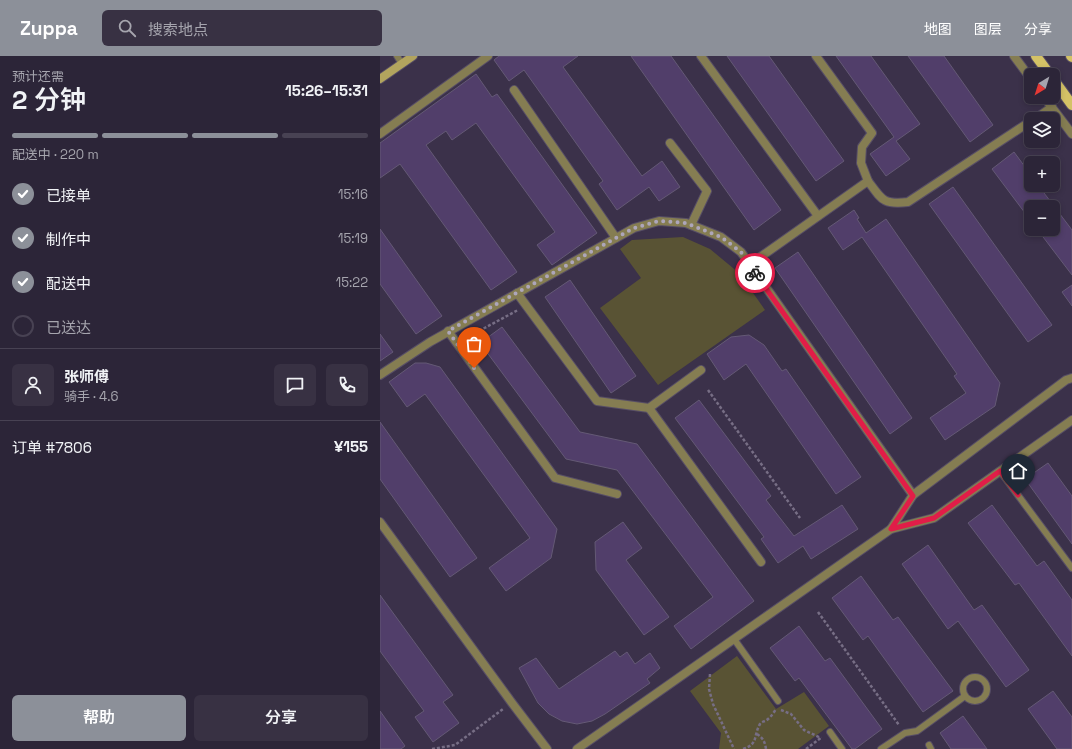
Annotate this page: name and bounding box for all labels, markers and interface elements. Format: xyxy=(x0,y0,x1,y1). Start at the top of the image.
search box xyxy=(102,10,382,46)
text: Zuppa xyxy=(20,16,78,41)
icon: search xyxy=(116,17,138,39)
text: 搜索地点 xyxy=(148,20,208,39)
text: 地图 xyxy=(924,20,952,38)
text: 图层 xyxy=(974,20,1002,38)
text: 分享 xyxy=(1024,20,1052,38)
text: 预计还需 xyxy=(12,68,64,85)
north arrow xyxy=(1024,68,1060,104)
map controls xyxy=(1024,68,1060,236)
text: 15:26–15:31 xyxy=(285,81,368,100)
text: 2 分钟 xyxy=(12,83,86,117)
button: layers xyxy=(1024,112,1060,148)
text: 配送中 · 220 m xyxy=(12,146,99,163)
button: + xyxy=(1024,156,1060,192)
icon: check xyxy=(12,183,34,205)
text: 已接单 xyxy=(46,186,91,205)
text: 15:16 xyxy=(338,186,368,203)
button: − xyxy=(1024,200,1060,236)
icon: check xyxy=(12,227,34,249)
text: 制作中 xyxy=(46,230,91,249)
text: 15:19 xyxy=(338,230,368,247)
courier xyxy=(735,253,775,293)
icon: bike xyxy=(744,262,766,284)
icon: check xyxy=(12,271,34,293)
text: 配送中 xyxy=(46,274,91,293)
text: 15:22 xyxy=(336,274,368,291)
text: 已送达 xyxy=(46,318,91,337)
pin xyxy=(457,327,491,368)
icon: bag xyxy=(463,333,485,355)
button: person xyxy=(12,364,54,406)
button: chat xyxy=(274,364,316,406)
button: phone xyxy=(326,364,368,406)
text: 张师傅 xyxy=(64,367,109,386)
text: 骑手 · 4.6 xyxy=(64,388,118,405)
text: ¥155 xyxy=(334,437,368,456)
text: 订单 #7806 xyxy=(12,438,92,457)
pin xyxy=(1001,454,1035,495)
icon: home xyxy=(1007,460,1029,482)
button: 帮助 xyxy=(12,695,186,741)
button: 分享 xyxy=(194,695,368,741)

